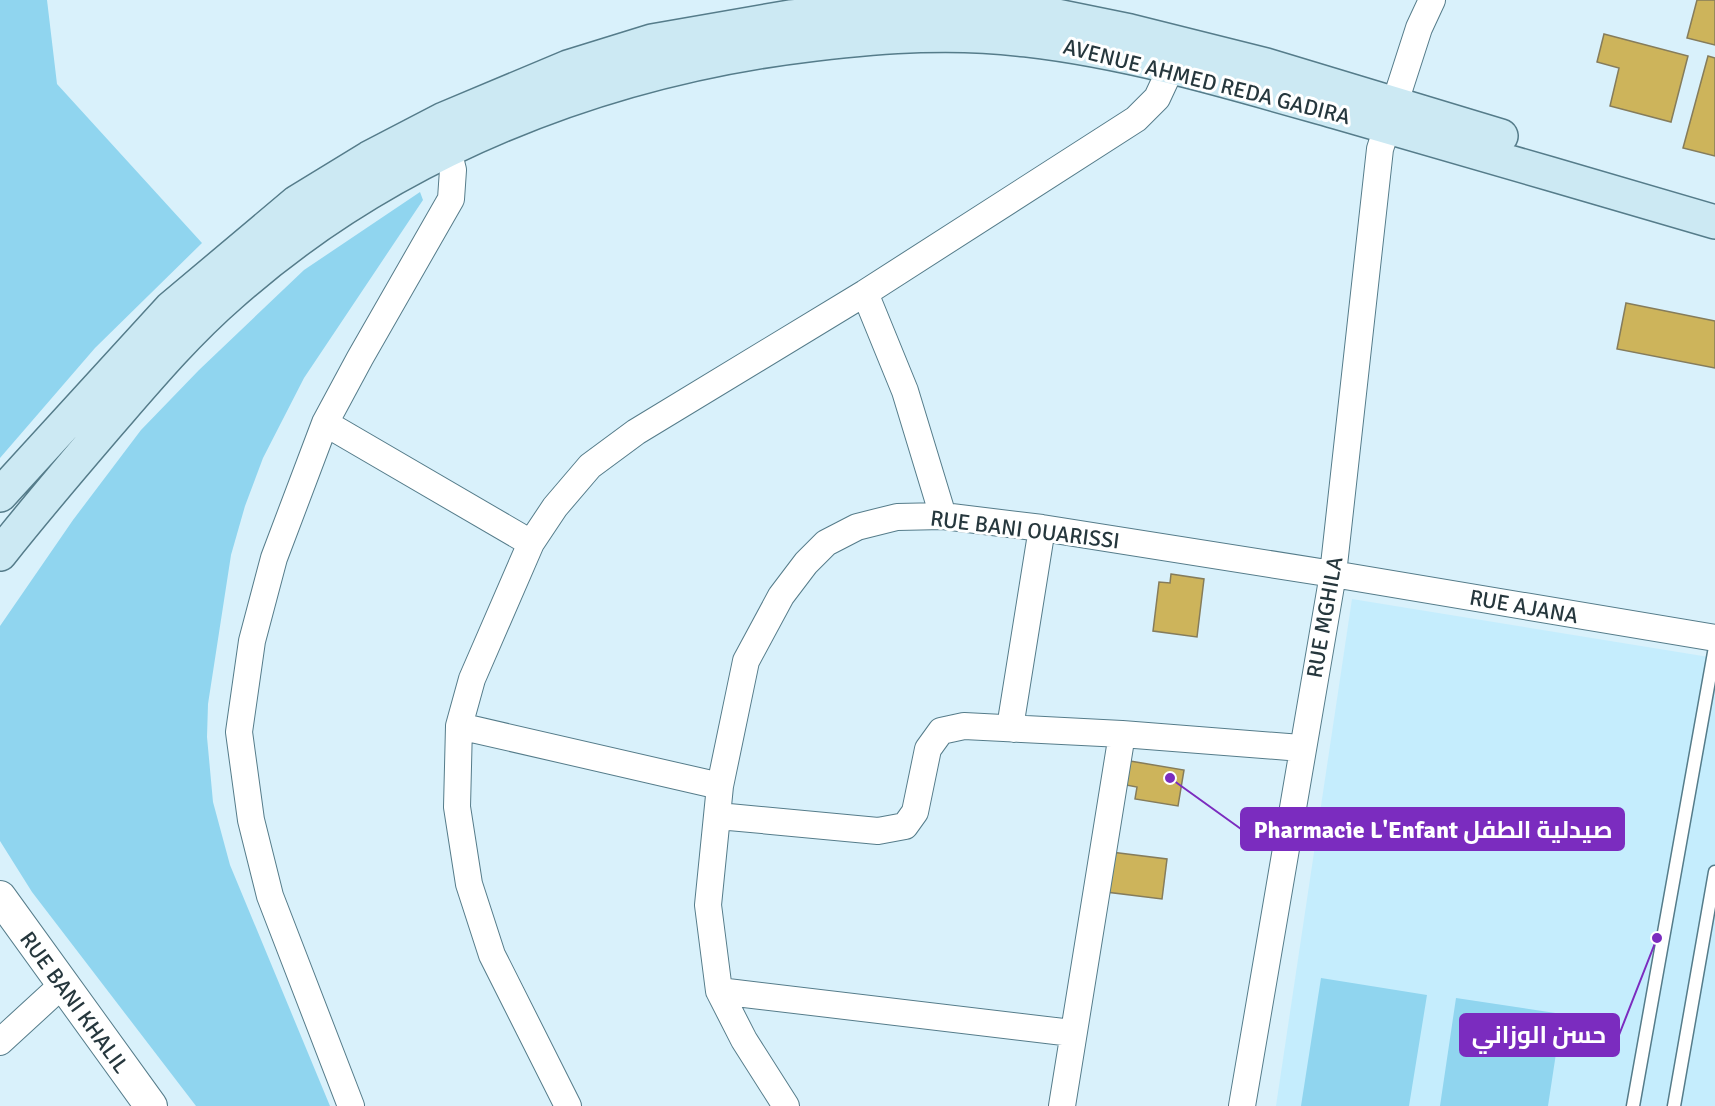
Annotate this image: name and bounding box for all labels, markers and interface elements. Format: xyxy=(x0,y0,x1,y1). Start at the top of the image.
street label: AVENUE AHMED REDA GADIRA xyxy=(1061,33,1354,130)
street label: RUE BANI OUARISSI xyxy=(929,504,1121,555)
street label: RUE MGHILA xyxy=(1301,554,1349,680)
street label: RUE AJANA xyxy=(1467,584,1581,629)
callout: Pharmacie L'Enfant صيدلية الطفل xyxy=(1241,808,1624,850)
text: Pharmacie L'Enfant صيدلية الطفل xyxy=(1253,815,1613,845)
street label: RUE BANI KHALIL xyxy=(14,926,135,1078)
callout: حسن الوزاني xyxy=(1460,1014,1619,1056)
text: حسن الوزاني xyxy=(1472,1020,1606,1054)

